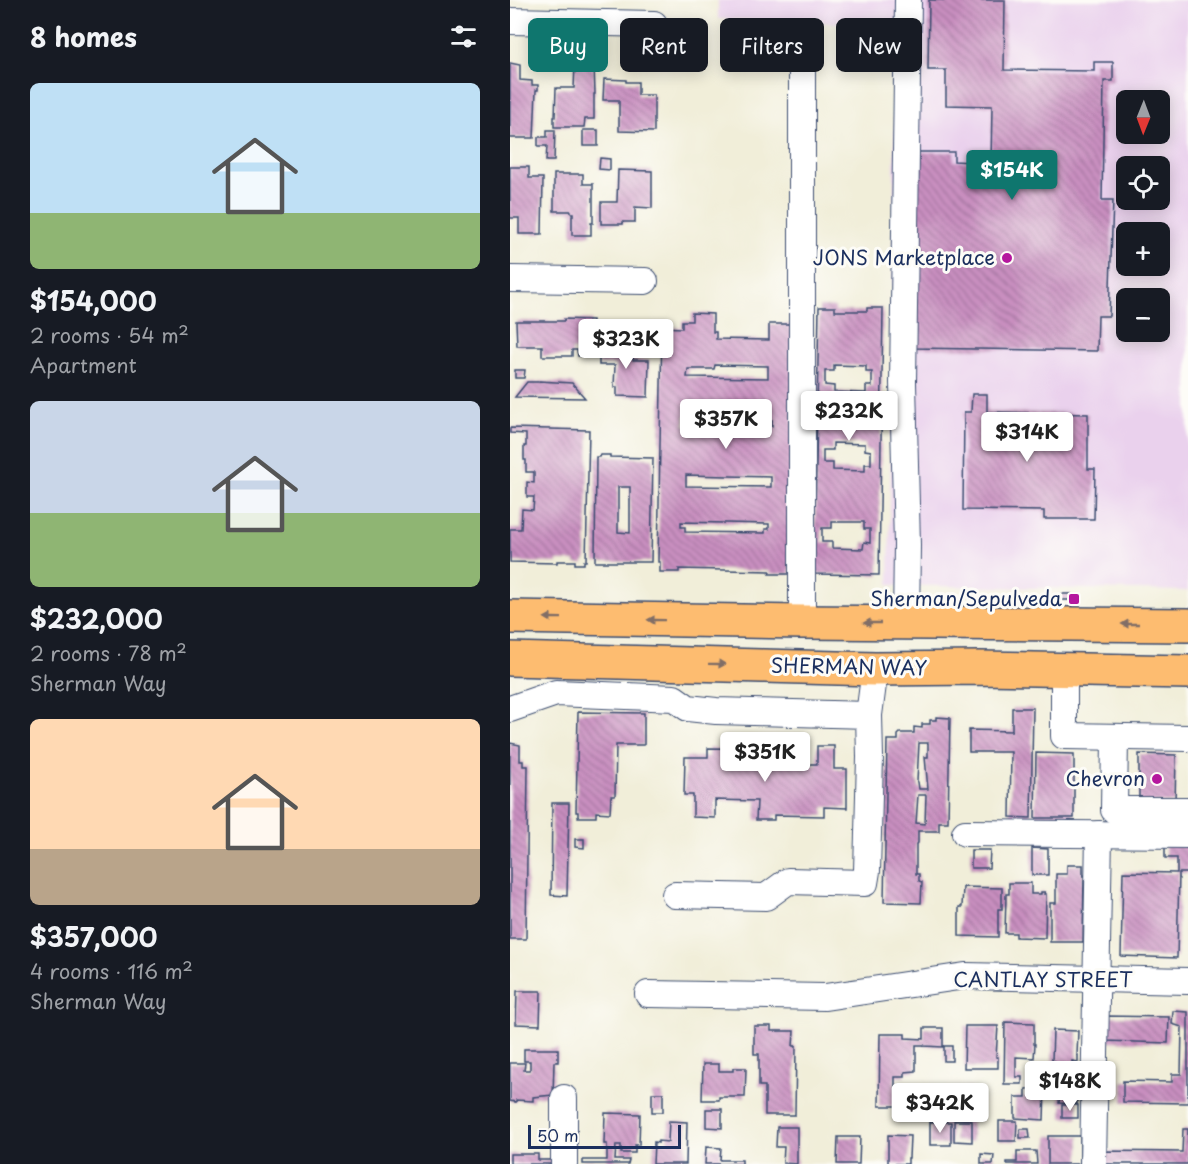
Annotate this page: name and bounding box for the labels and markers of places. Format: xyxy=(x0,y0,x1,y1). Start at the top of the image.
pin: $154K xyxy=(970,150,1054,201)
place label: JONS Marketplace xyxy=(813,242,995,272)
marker: JONS Marketplace xyxy=(1000,251,1014,265)
pin: $323K xyxy=(584,319,668,370)
pin: $232K xyxy=(807,391,891,442)
pin: $357K xyxy=(684,399,768,450)
pin: $314K xyxy=(985,412,1069,463)
place label: Sherman/Sepulveda xyxy=(870,583,1063,613)
marker: Sherman/Sepulveda xyxy=(1067,592,1081,606)
pin: $351K xyxy=(723,732,807,783)
place label: Chevron xyxy=(1065,763,1145,793)
marker: Chevron xyxy=(1150,772,1164,786)
pin: $148K xyxy=(1028,1061,1112,1112)
pin: $342K xyxy=(898,1083,982,1134)

